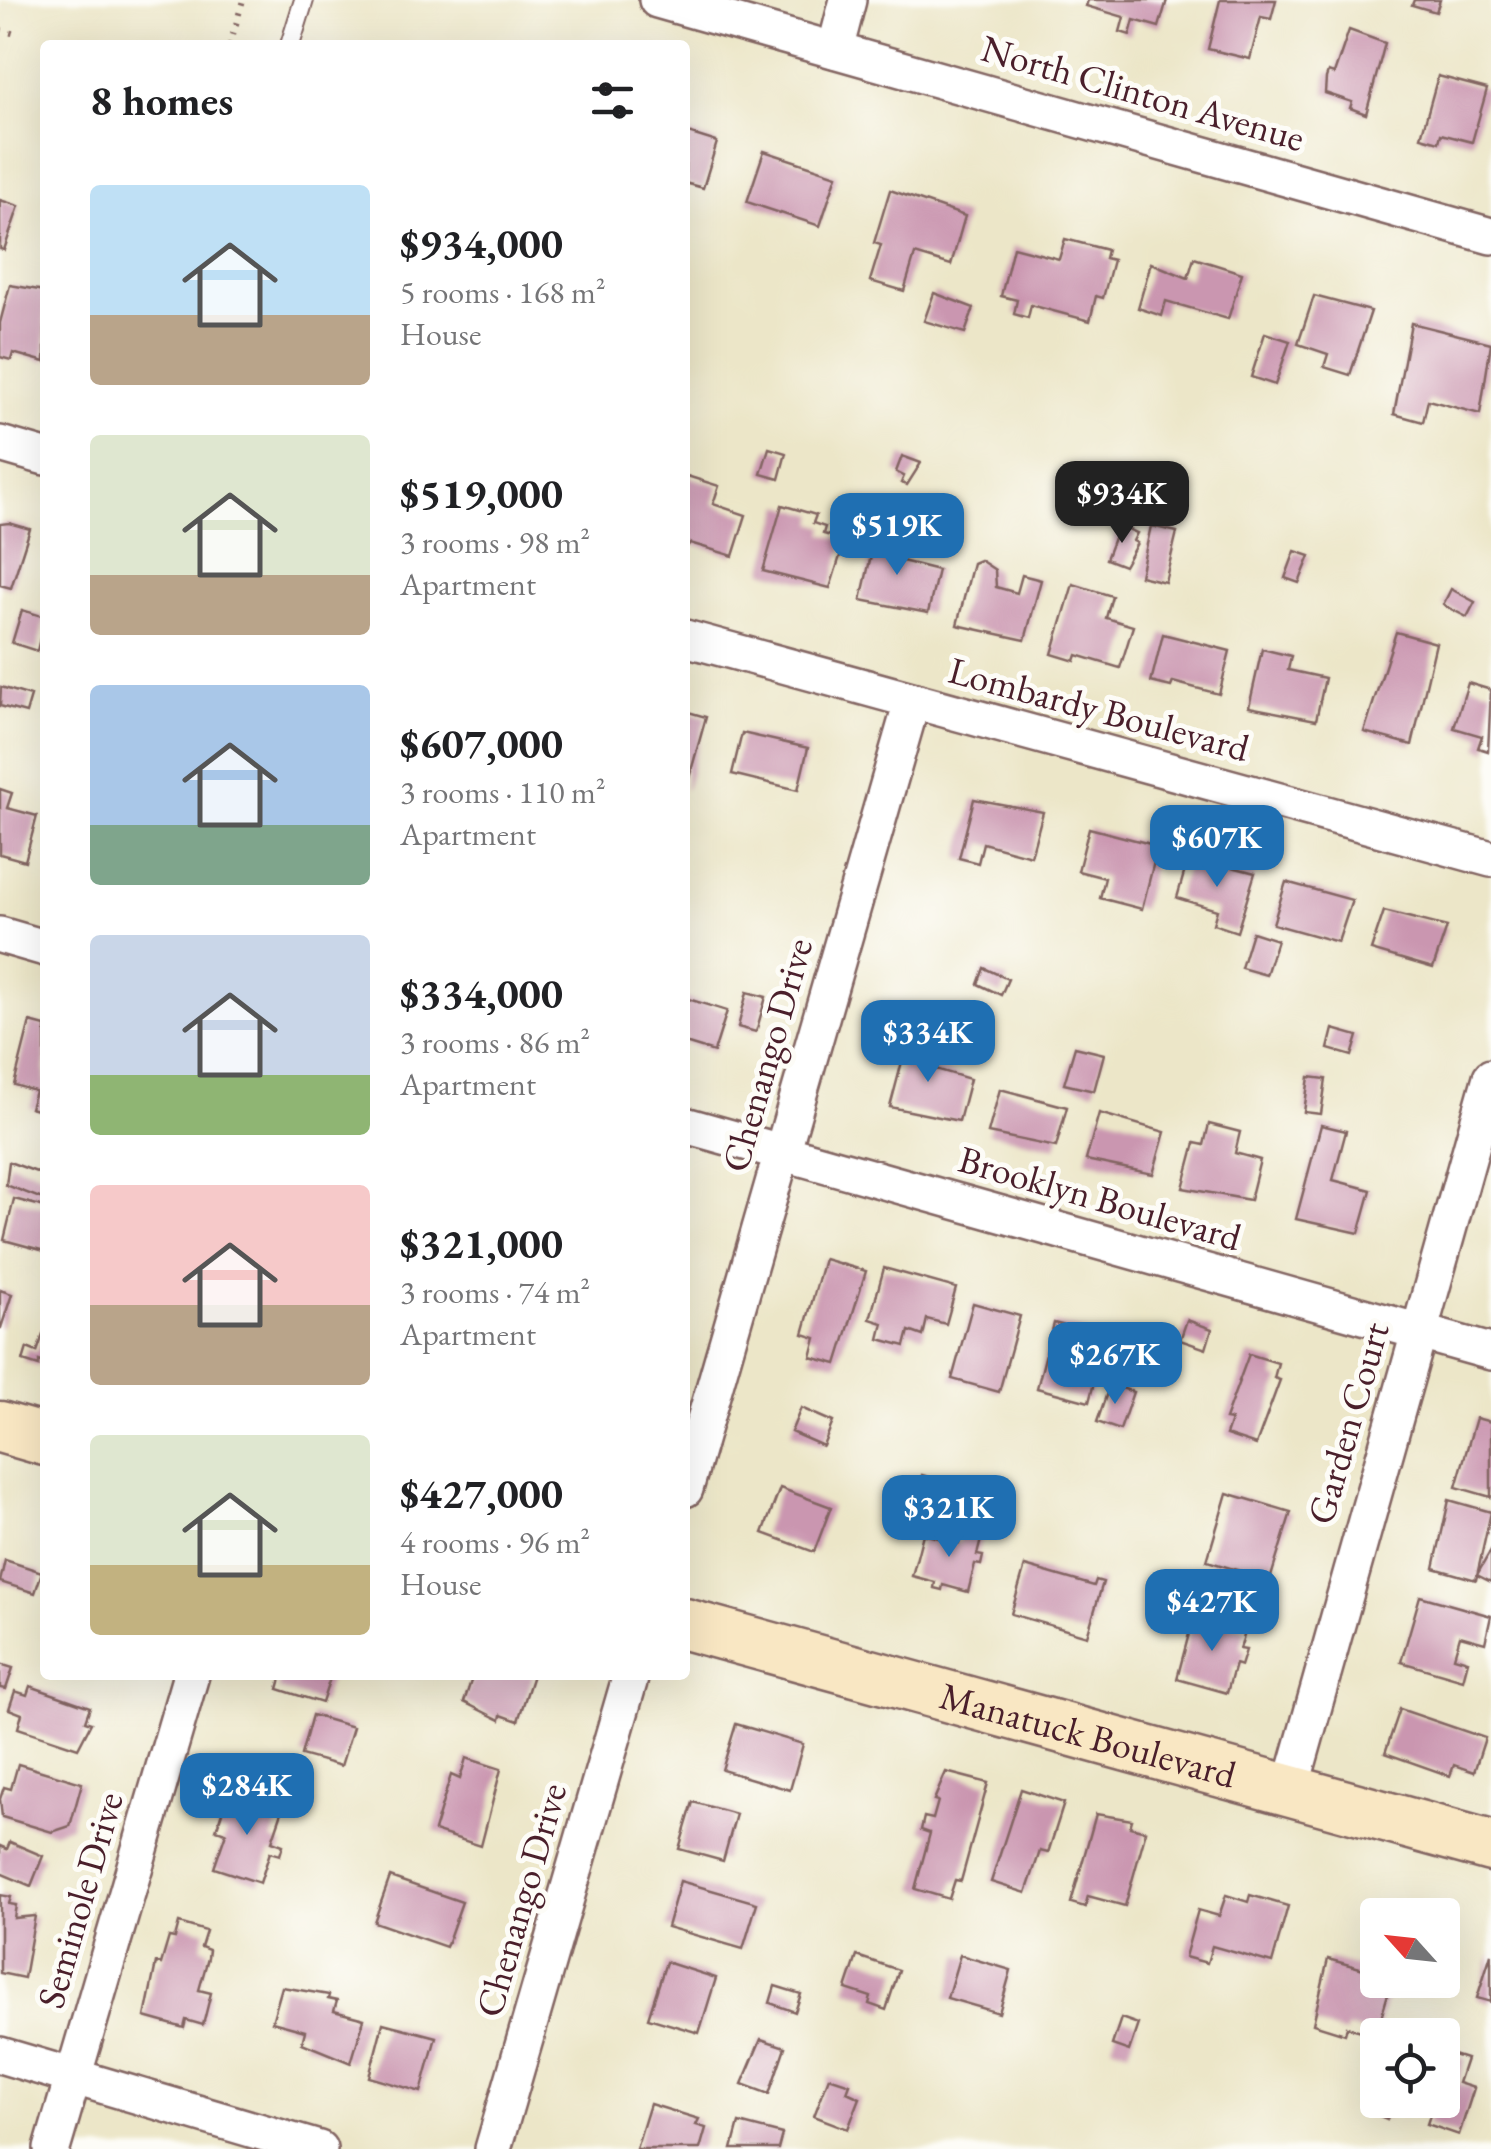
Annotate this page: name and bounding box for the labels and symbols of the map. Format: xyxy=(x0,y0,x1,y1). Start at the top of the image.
street label: North Clinton Avenue xyxy=(976,23,1310,162)
pin: $934K xyxy=(1052,461,1192,546)
pin: $519K xyxy=(827,493,967,578)
street label: Lombardy Boulevard xyxy=(944,645,1255,772)
pin: $607K xyxy=(1147,805,1287,890)
street label: Chenango Drive xyxy=(710,932,823,1177)
pin: $334K xyxy=(858,1000,998,1085)
street label: Brooklyn Boulevard xyxy=(953,1134,1248,1261)
street label: Garden Court xyxy=(1295,1316,1400,1529)
pin: $267K xyxy=(1045,1322,1185,1407)
pin: $321K xyxy=(879,1475,1019,1560)
pin: $427K xyxy=(1142,1569,1282,1654)
street label: Manatuck Boulevard xyxy=(935,1670,1242,1799)
pin: $284K xyxy=(177,1753,317,1838)
street label: Chenango Drive xyxy=(464,1777,577,2022)
street label: Seminole Drive xyxy=(25,1786,134,2014)
north arrow xyxy=(1360,1898,1460,1998)

